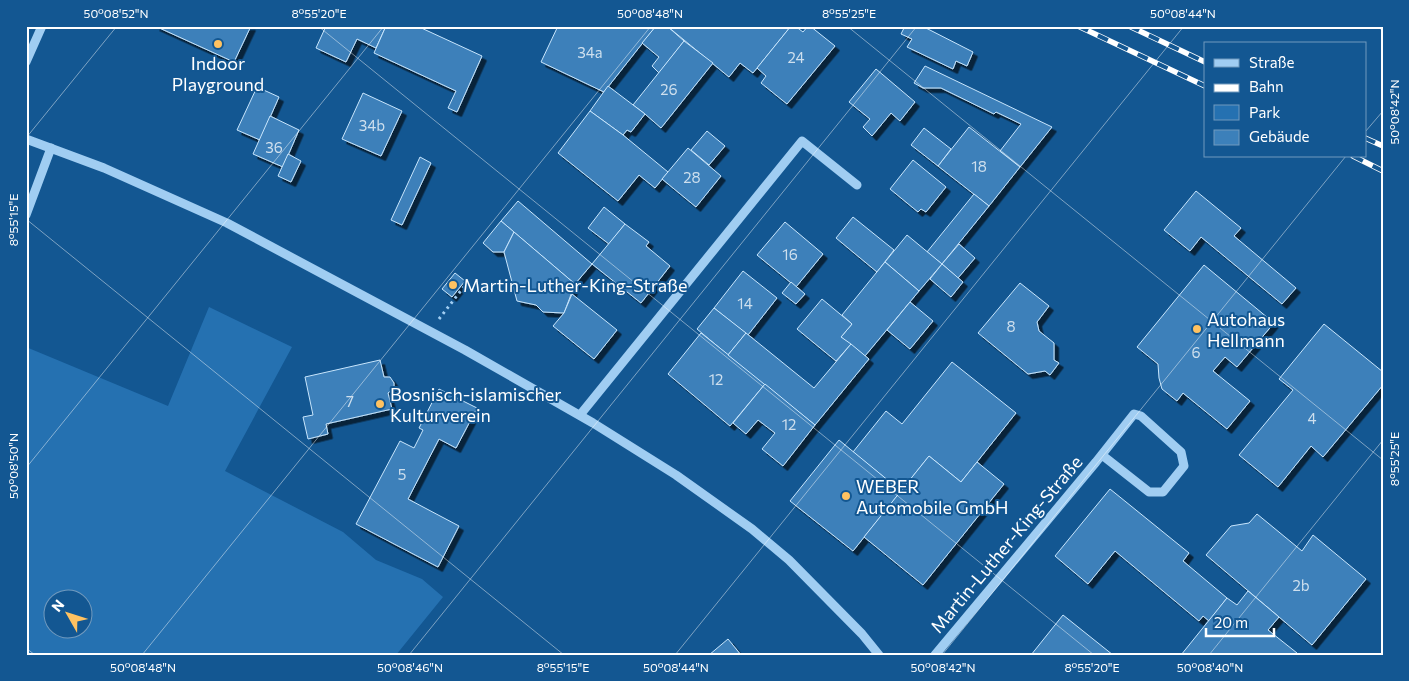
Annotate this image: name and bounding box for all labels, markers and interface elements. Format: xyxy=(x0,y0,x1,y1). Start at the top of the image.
text: 50°08'52"N xyxy=(84,6,148,20)
text: 8°55'20"E xyxy=(291,6,347,20)
text: 50°08'48"N xyxy=(617,6,683,20)
text: 8°55'25"E xyxy=(822,6,876,20)
text: 50°08'44"N xyxy=(1150,6,1216,20)
marker: Indoor Playground xyxy=(212,38,224,50)
legend xyxy=(1204,42,1366,158)
house number: 34a xyxy=(577,43,603,61)
house number: 24 xyxy=(787,48,805,66)
place label: Indoor Playground xyxy=(172,52,264,95)
text: Straße xyxy=(1249,53,1295,71)
text: Bahn xyxy=(1249,77,1284,95)
text: 50°08'42"N xyxy=(1387,79,1401,145)
house number: 26 xyxy=(660,80,678,98)
text: Park xyxy=(1249,103,1280,121)
house number: 34b xyxy=(359,116,385,134)
text: Gebäude xyxy=(1249,127,1310,145)
house number: 36 xyxy=(265,138,283,156)
house number: 18 xyxy=(971,157,987,175)
house number: 28 xyxy=(683,168,701,186)
text: 8°55'15"E xyxy=(6,194,20,246)
house number: 16 xyxy=(782,245,798,263)
place label: Martin-Luther-King-Straße xyxy=(463,274,688,296)
marker: Martin-Luther-King-Straße xyxy=(447,279,459,291)
house number: 14 xyxy=(737,294,753,312)
place label: Autohaus Hellmann xyxy=(1207,308,1285,351)
house number: 8 xyxy=(1006,317,1016,335)
marker: Autohaus Hellmann xyxy=(1191,323,1203,335)
house number: 6 xyxy=(1191,343,1201,361)
house number: 12 xyxy=(709,370,723,388)
place label: Bosnisch-islamischer Kulturverein xyxy=(390,383,562,426)
house number: 7 xyxy=(346,392,354,410)
marker: Bosnisch-islamischer Kulturverein xyxy=(374,398,386,410)
house number: 4 xyxy=(1308,409,1317,427)
house number: 12 xyxy=(782,415,796,433)
text: 8°55'25"E xyxy=(1387,432,1401,486)
text: 50°08'50"N xyxy=(6,433,20,499)
street label: Martin-Luther-King-Straße xyxy=(925,451,1087,637)
house number: 5 xyxy=(398,465,406,483)
place label: WEBER Automobile GmbH xyxy=(856,475,1009,518)
marker: WEBER Automobile GmbH xyxy=(840,490,852,502)
house number: 2b xyxy=(1292,576,1310,594)
north arrow xyxy=(42,588,92,638)
text: N xyxy=(48,596,67,615)
scale bar xyxy=(1206,606,1274,638)
text: 20 m xyxy=(1214,613,1248,631)
text: 50°08'48"N xyxy=(110,660,176,674)
text: 50°08'46"N xyxy=(377,660,443,674)
text: 8°55'15"E xyxy=(537,660,589,674)
text: 50°08'44"N xyxy=(643,660,709,674)
text: 50°08'42"N xyxy=(910,660,976,674)
text: 8°55'20"E xyxy=(1064,660,1120,674)
text: 50°08'40"N xyxy=(1177,660,1243,674)

